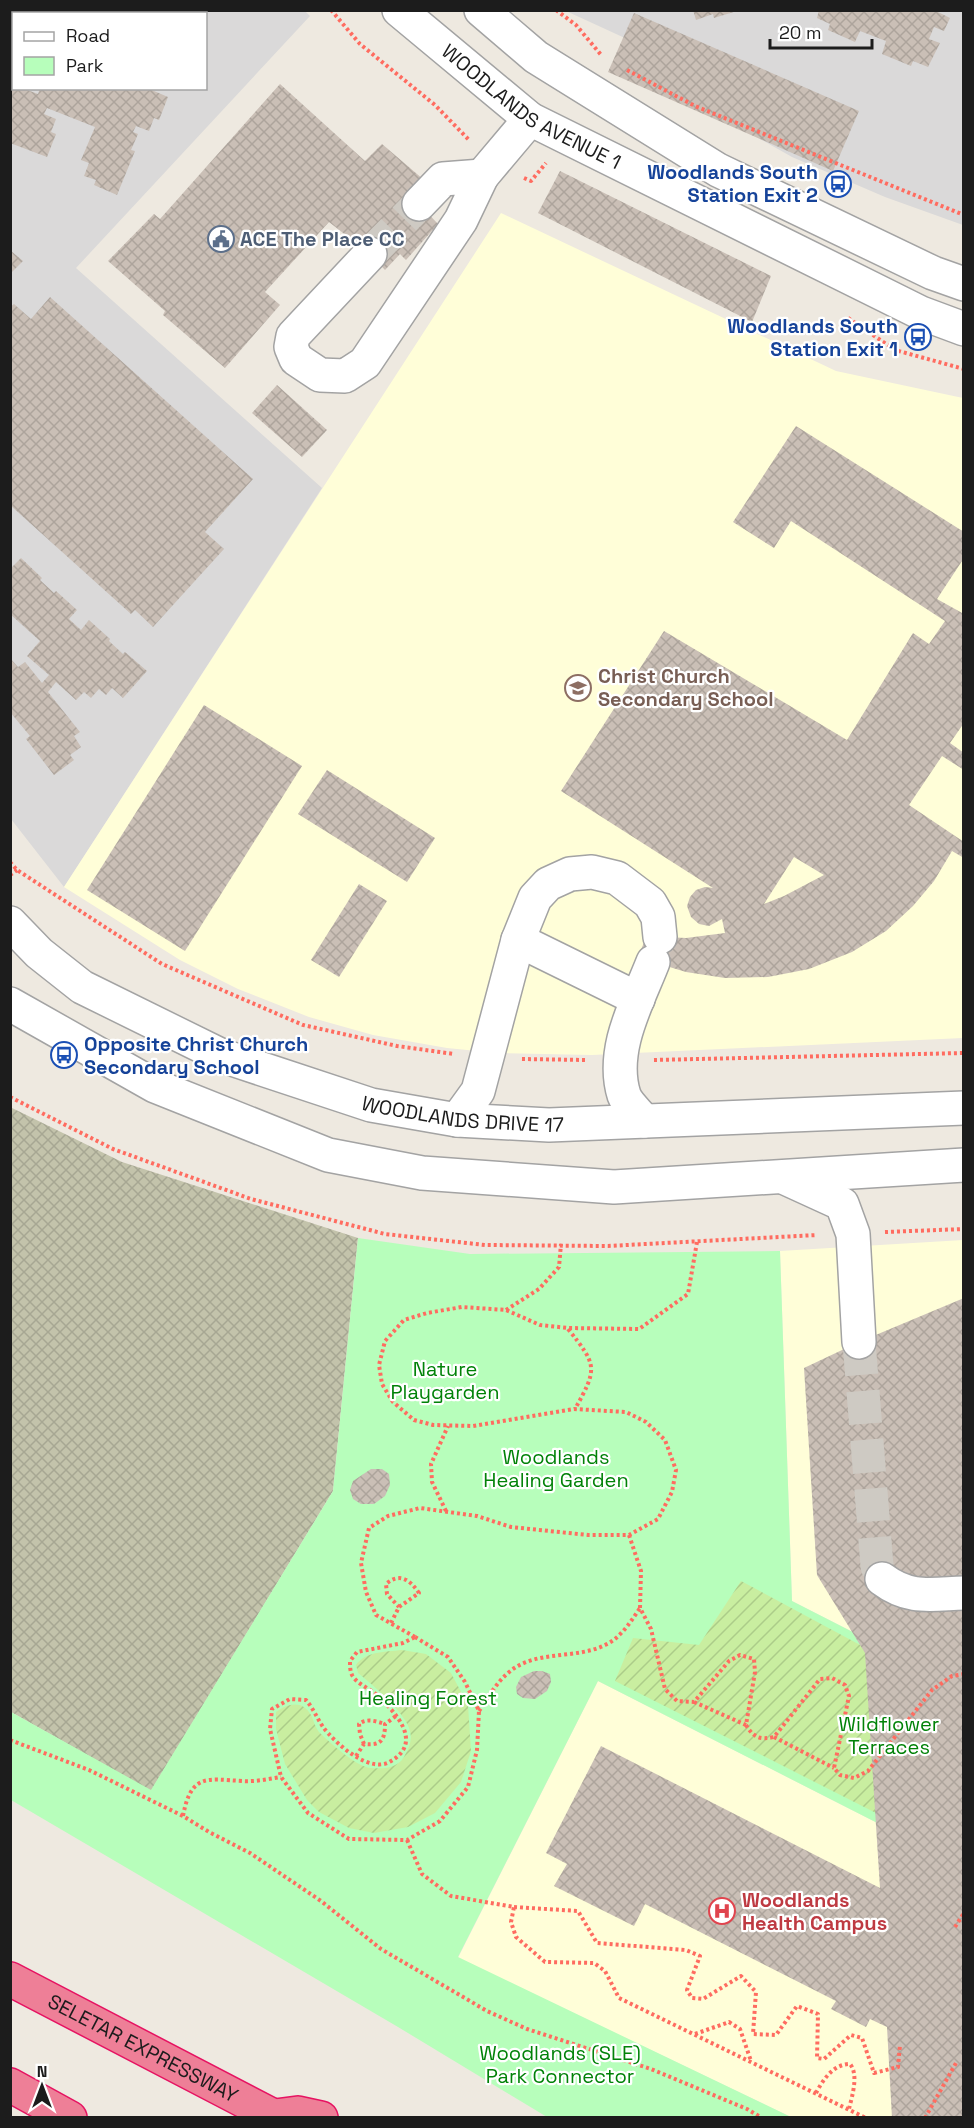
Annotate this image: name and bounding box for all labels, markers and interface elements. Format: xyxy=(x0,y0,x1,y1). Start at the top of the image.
legend xyxy=(12,12,207,90)
scale bar xyxy=(770,12,872,50)
text: 20 m xyxy=(779,21,822,44)
text: Road xyxy=(66,24,110,47)
street label: WOODLANDS AVENUE 1 xyxy=(437,38,625,175)
text: Park xyxy=(66,54,104,77)
place label: Woodlands South Station Exit 2 xyxy=(647,159,818,208)
bus stop icon: Woodlands South Station Exit 2 xyxy=(823,169,853,199)
public building icon: ACE The Place CC xyxy=(206,224,236,254)
place label: ACE The Place CC xyxy=(240,226,405,252)
place label: Woodlands South Station Exit 1 xyxy=(727,313,898,362)
bus stop icon: Woodlands South Station Exit 1 xyxy=(903,322,933,352)
place label: Christ Church Secondary School xyxy=(598,663,774,712)
school or university icon: Christ Church Secondary School xyxy=(563,673,593,703)
place label: Opposite Christ Church Secondary School xyxy=(84,1031,308,1080)
bus stop icon: Opposite Christ Church Secondary School xyxy=(49,1040,79,1070)
street label: WOODLANDS DRIVE 17 xyxy=(358,1090,564,1138)
park label: Nature Playgarden xyxy=(391,1356,499,1405)
park label: Woodlands Healing Garden xyxy=(483,1444,629,1493)
park label: Healing Forest xyxy=(359,1685,497,1711)
park label: Wildflower Terraces xyxy=(839,1711,939,1760)
place label: Woodlands Health Campus xyxy=(742,1887,887,1936)
hospital icon: Woodlands Health Campus xyxy=(707,1896,737,1926)
street label: SELETAR EXPRESSWAY xyxy=(43,1988,243,2109)
park label: Woodlands (SLE) Park Connector xyxy=(479,2040,641,2089)
north arrow xyxy=(12,2056,72,2116)
text: N xyxy=(37,2061,47,2082)

